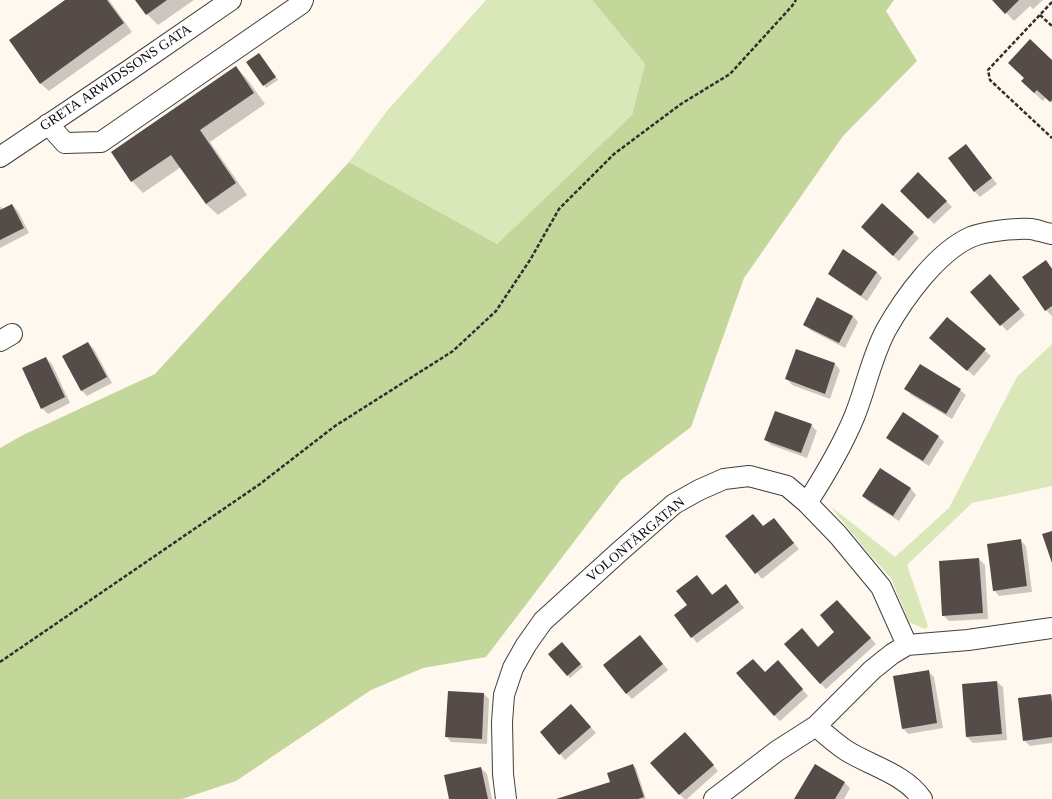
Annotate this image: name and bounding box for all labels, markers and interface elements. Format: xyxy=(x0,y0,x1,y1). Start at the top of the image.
street label: GRETA ARWIDSSONS GATA xyxy=(37,21,195,135)
street label: VOLONTÄRGATAN xyxy=(583,494,689,586)

